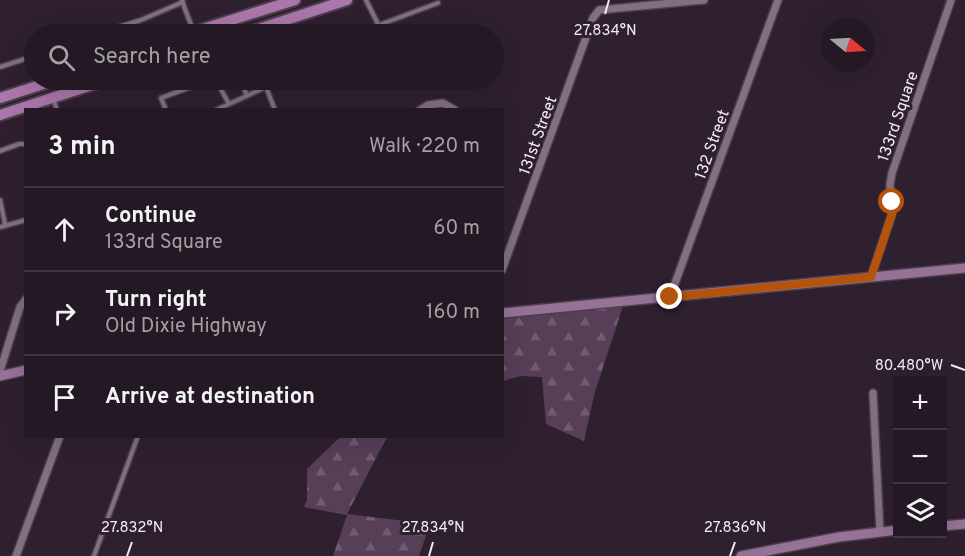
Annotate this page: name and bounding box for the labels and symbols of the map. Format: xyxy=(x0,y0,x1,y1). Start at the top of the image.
north arrow xyxy=(821,18,875,72)
text: 27.834°N xyxy=(574,22,637,41)
street label: 133rd Square xyxy=(874,69,924,164)
street label: 131st Street xyxy=(515,94,562,178)
street label: 132 Street xyxy=(691,107,735,182)
route start xyxy=(878,188,904,214)
route end xyxy=(656,283,682,309)
text: 80.480°W xyxy=(875,357,943,376)
text: 27.832°N xyxy=(101,519,163,538)
text: 27.834°N xyxy=(402,519,465,538)
text: 27.836°N xyxy=(704,519,766,538)

